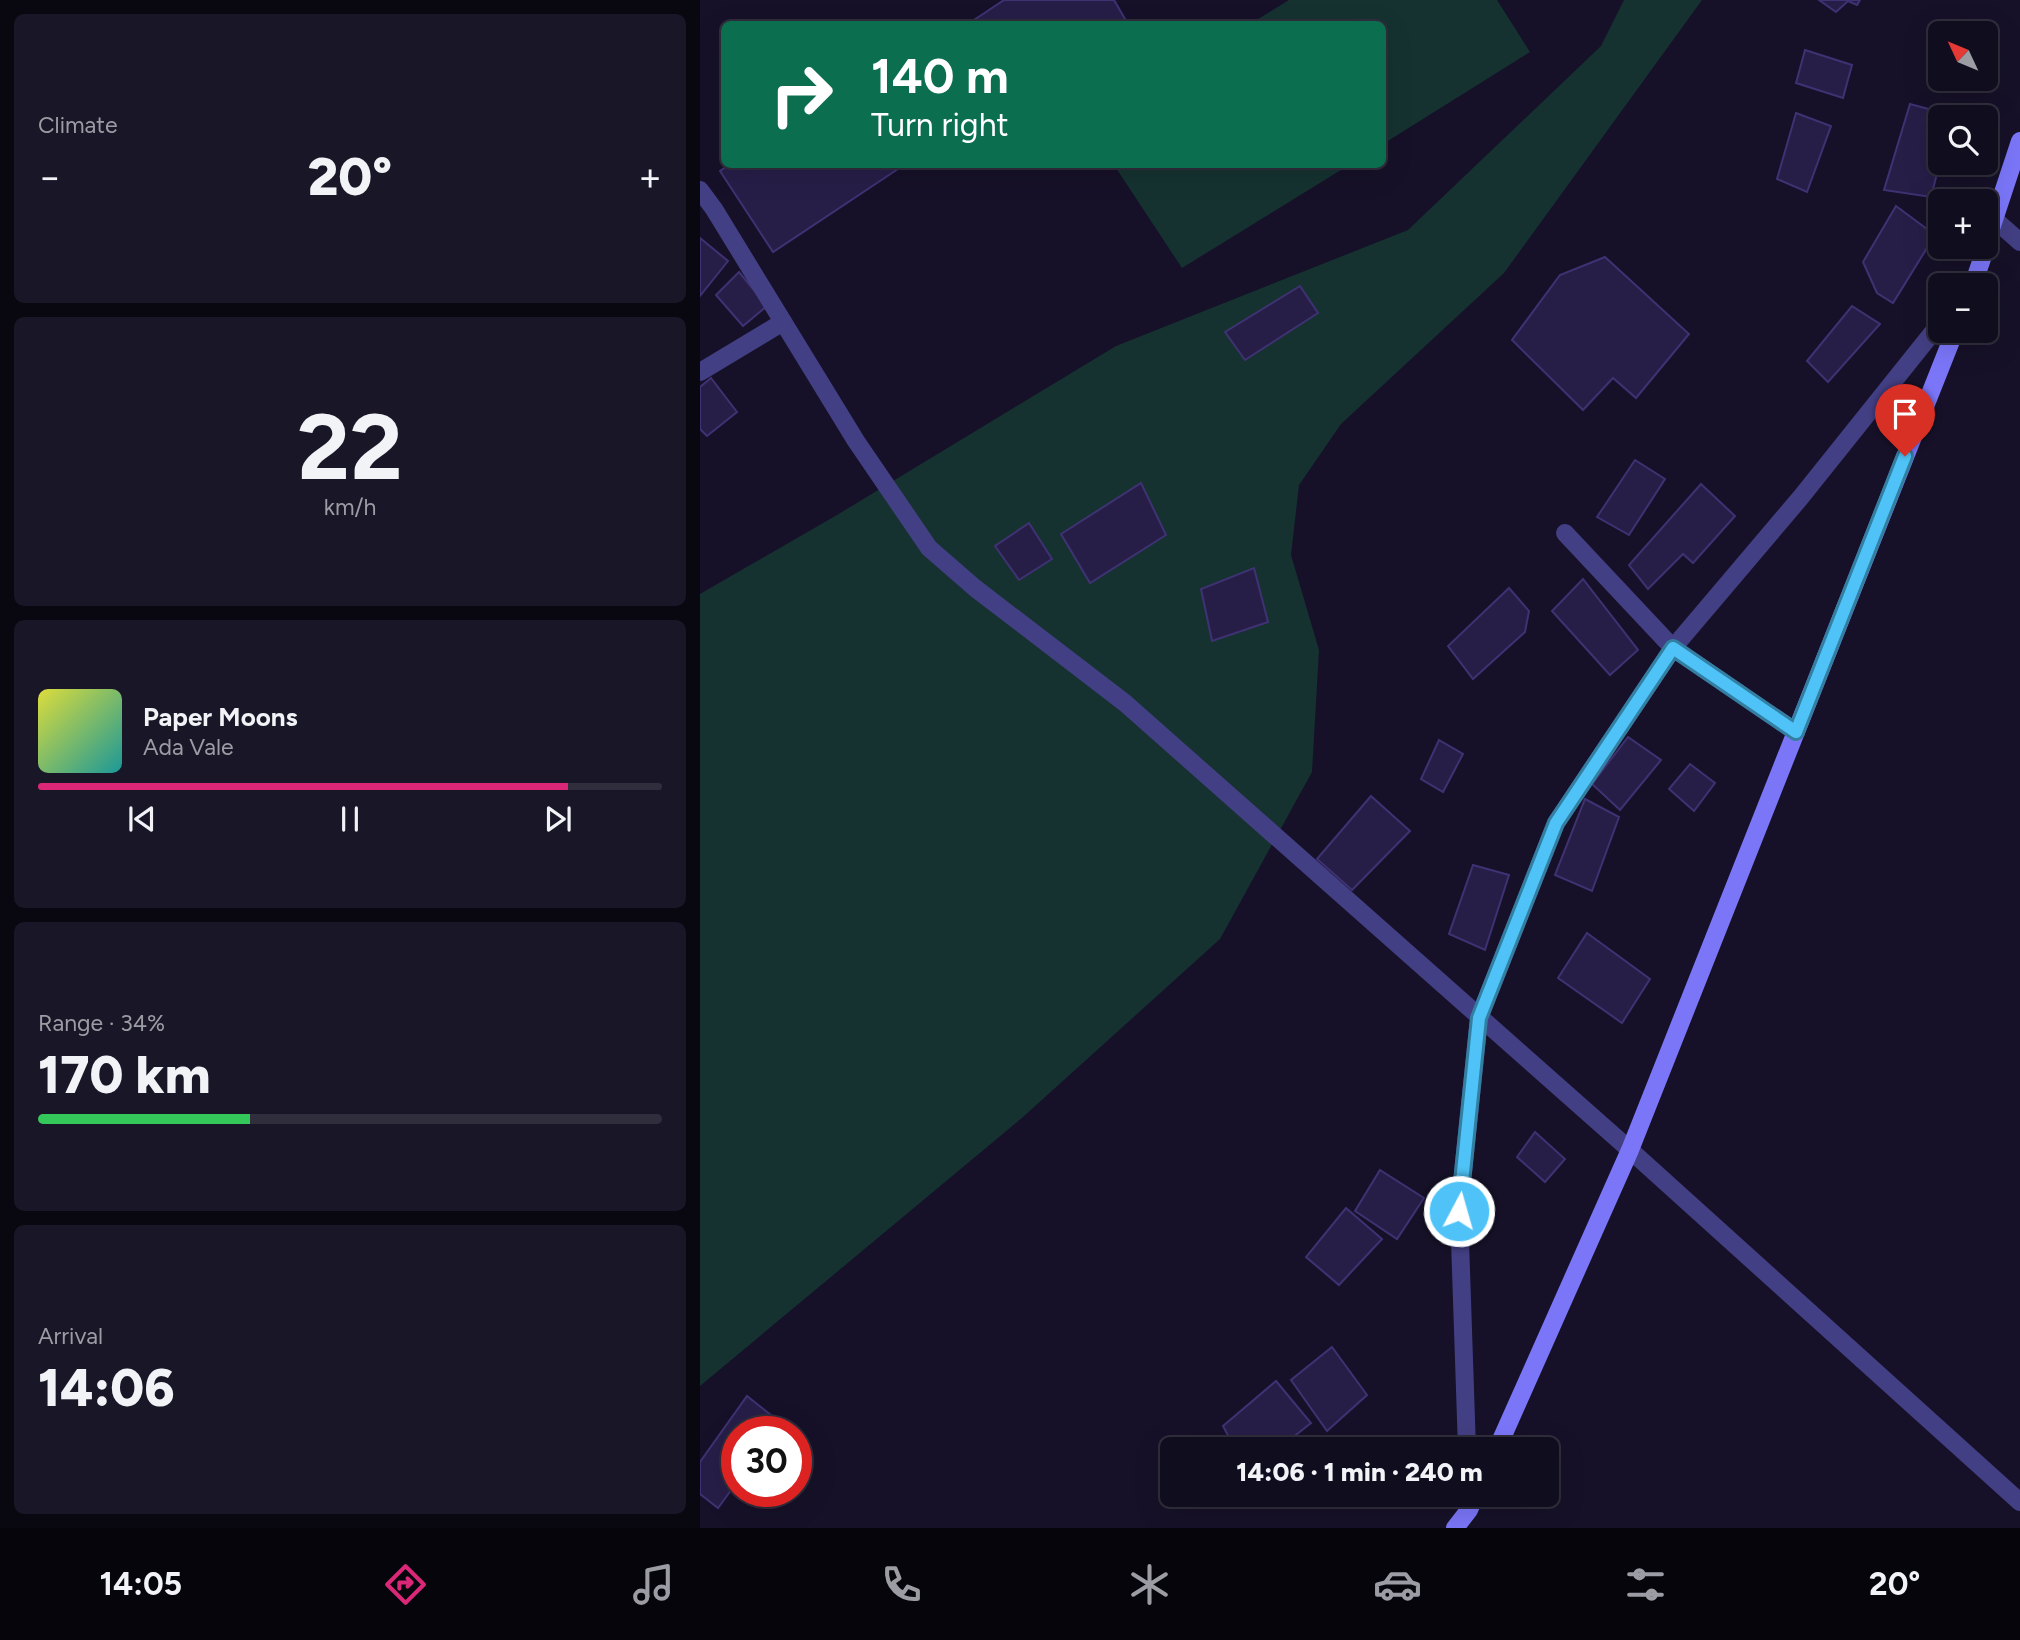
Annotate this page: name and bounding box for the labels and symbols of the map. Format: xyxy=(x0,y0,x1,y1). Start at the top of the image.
north arrow xyxy=(1928,21,1998,91)
pin xyxy=(1875,384,1935,456)
position arrow xyxy=(1422,1174,1496,1248)
speed limit sign: 30 xyxy=(721,1416,812,1507)

